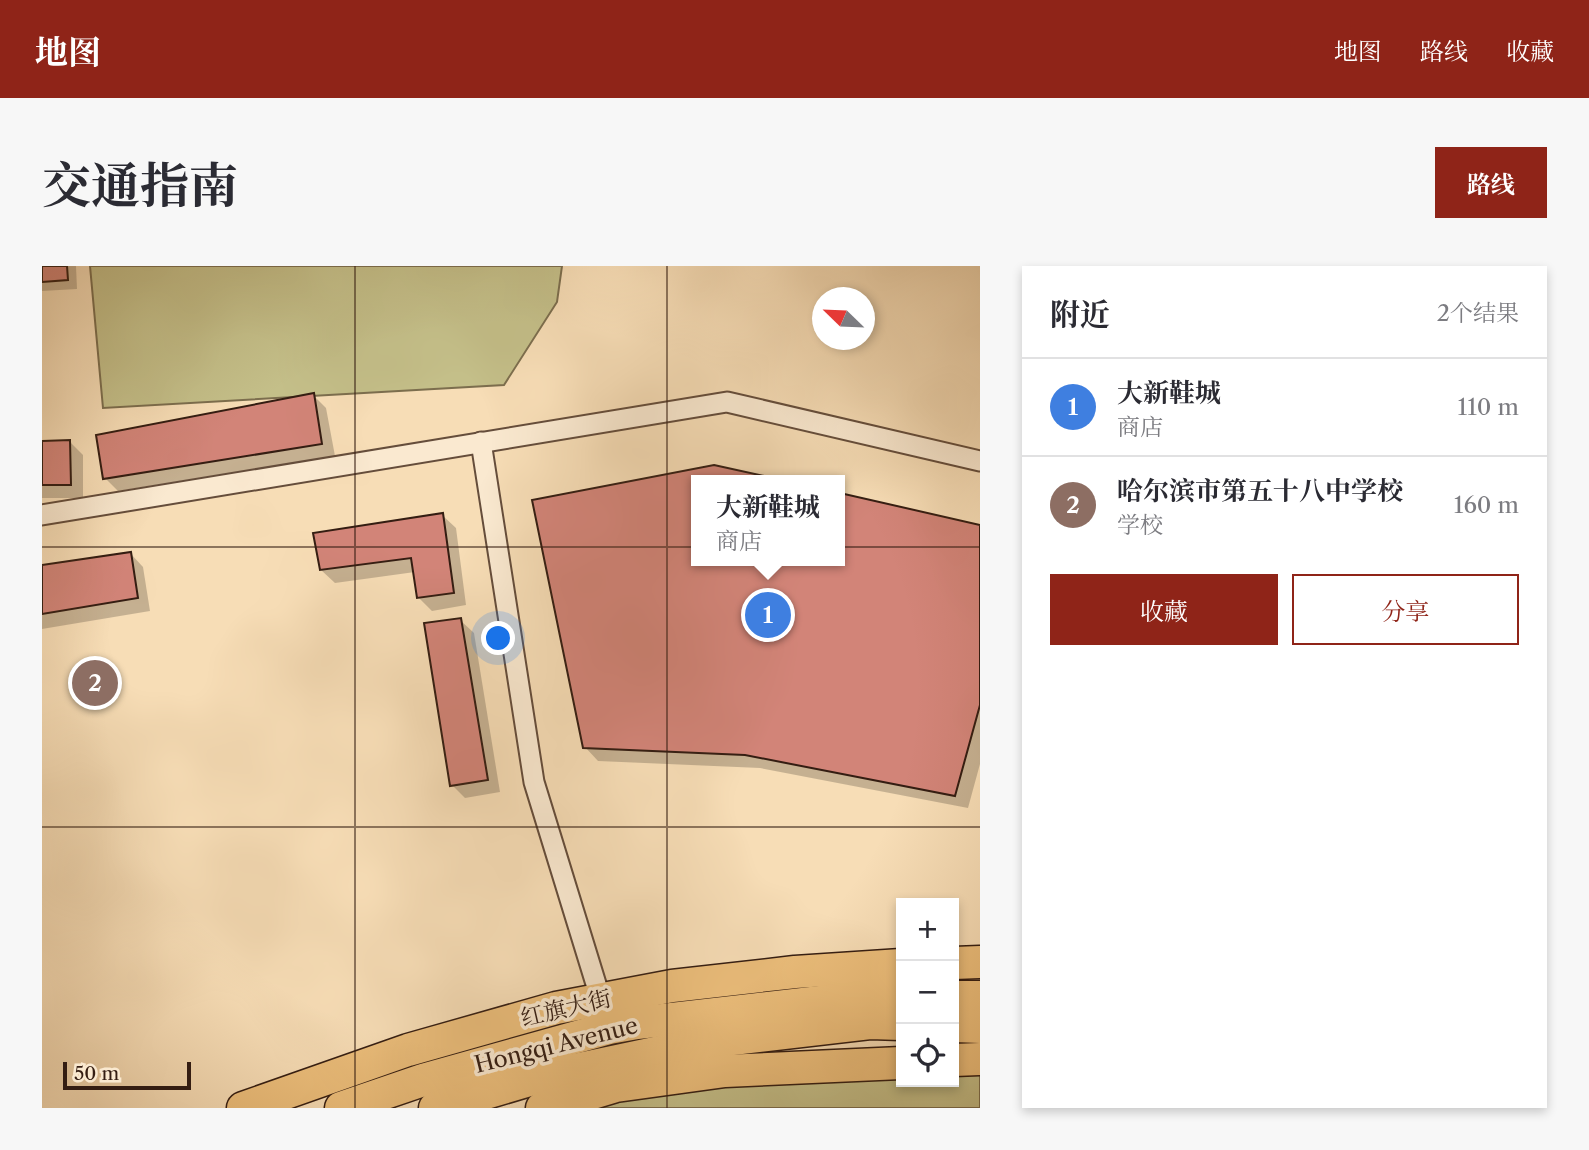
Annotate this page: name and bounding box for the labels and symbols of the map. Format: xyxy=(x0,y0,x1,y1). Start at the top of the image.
north arrow xyxy=(812,287,875,350)
pin: 1 xyxy=(745,589,791,641)
your location xyxy=(481,621,515,655)
pin: 2 xyxy=(72,657,118,709)
street label: 红旗大街 xyxy=(518,984,614,1032)
street label: Hongqi Avenue xyxy=(471,1011,641,1079)
scale bar xyxy=(63,1059,191,1091)

